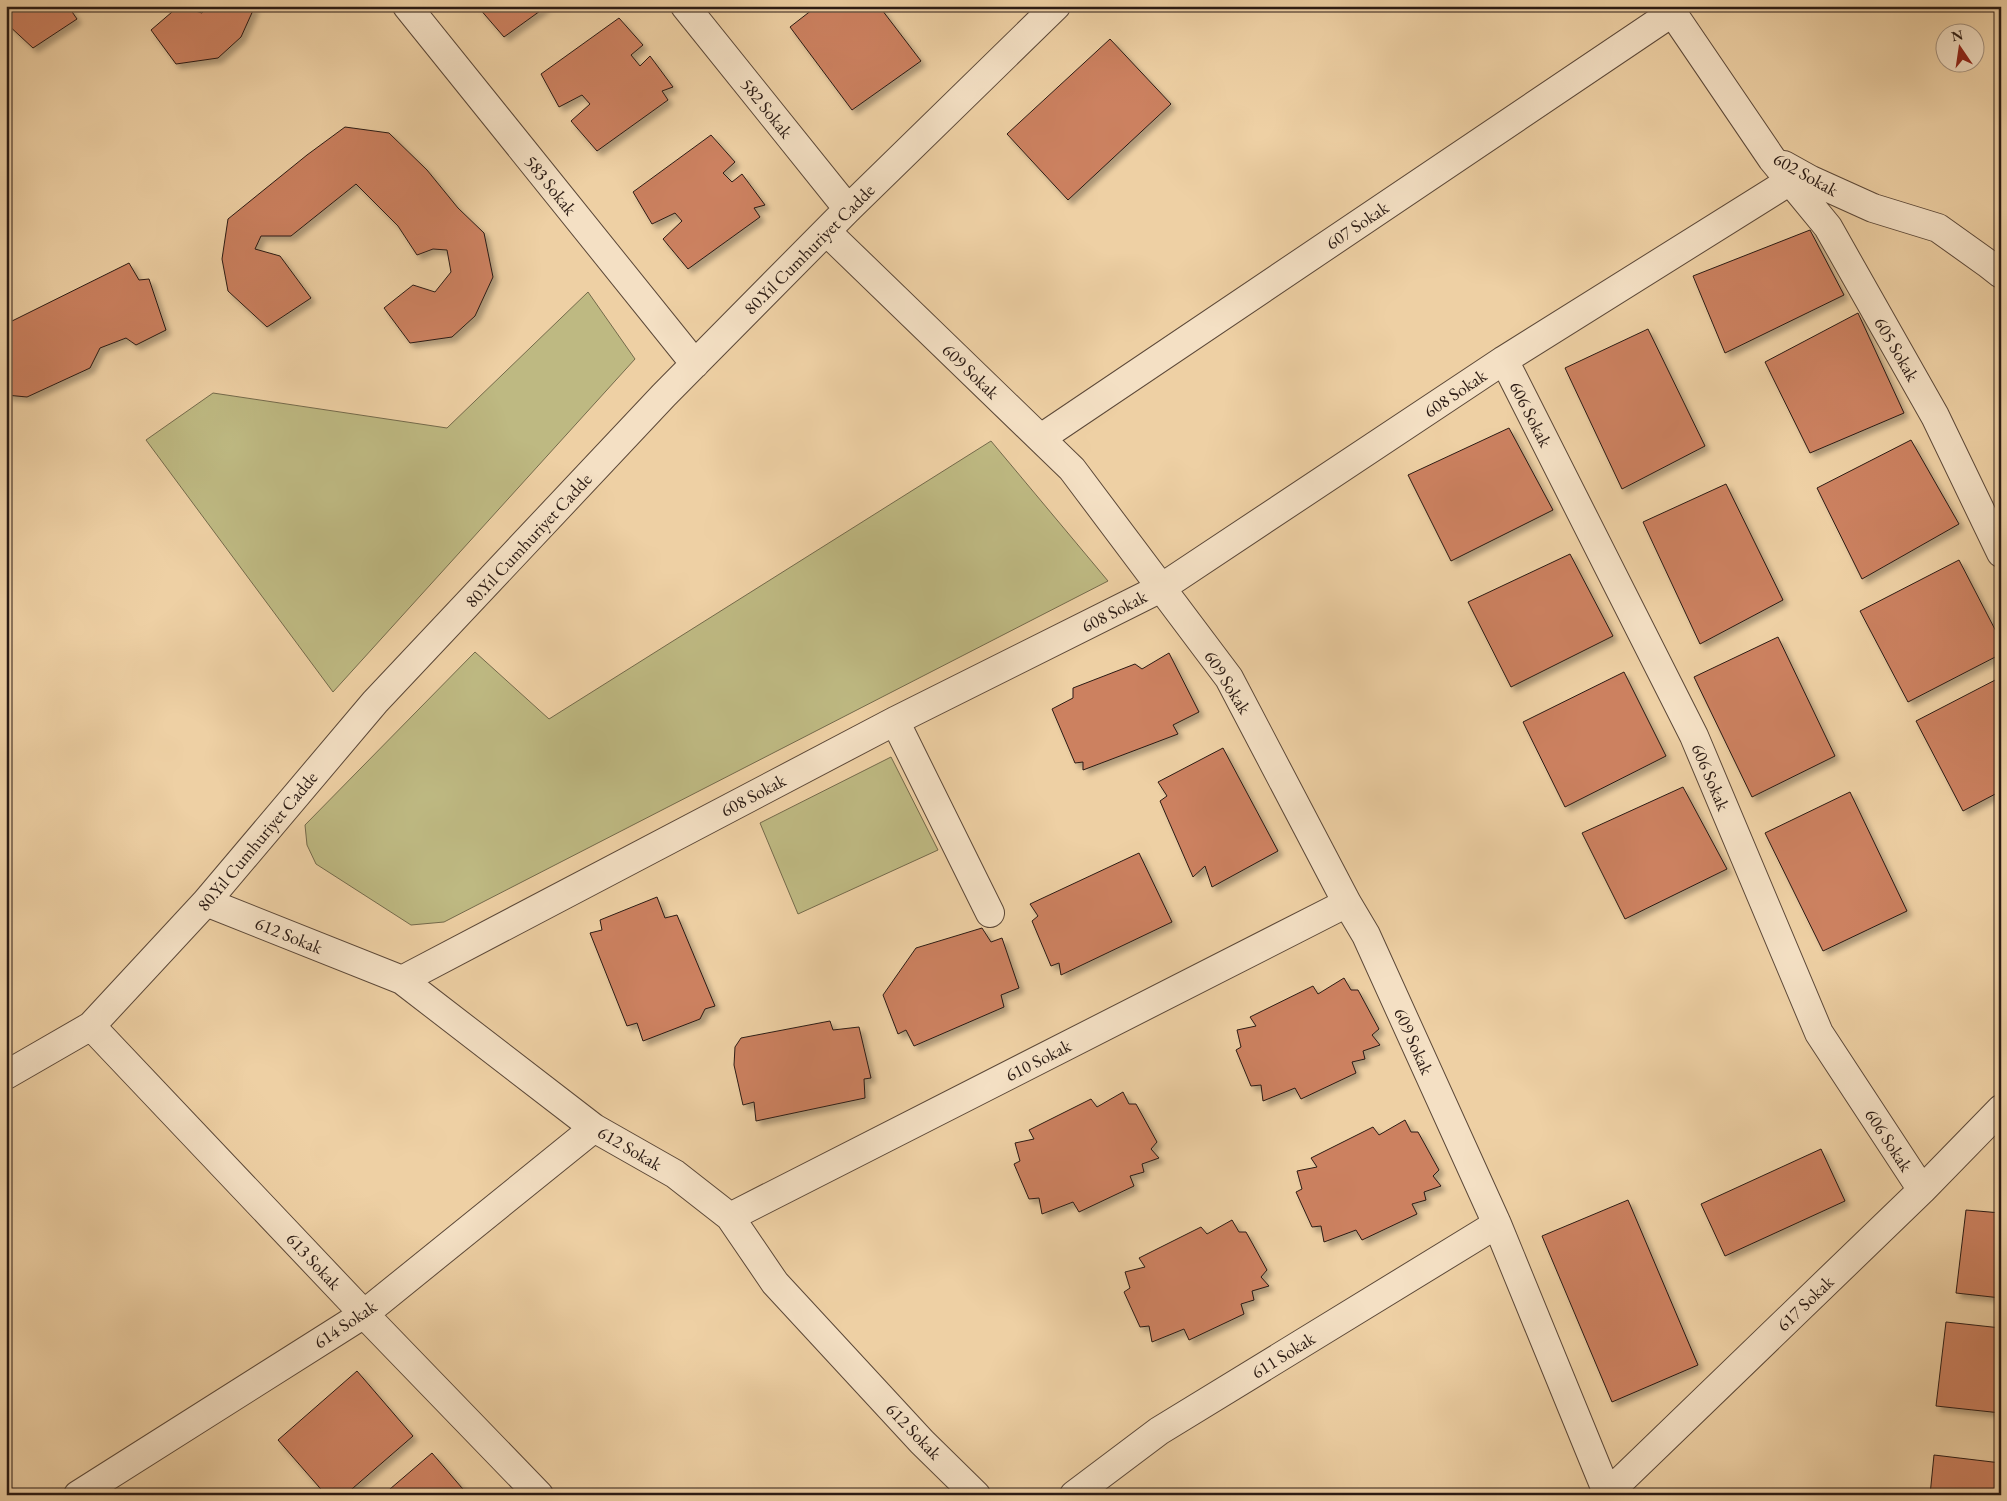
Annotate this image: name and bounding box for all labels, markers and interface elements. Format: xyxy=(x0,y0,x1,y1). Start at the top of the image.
north arrow xyxy=(1934,22,1984,72)
text: N xyxy=(1950,25,1965,45)
street label: 582 Sokak xyxy=(736,73,798,143)
street label: 602 Sokak xyxy=(1770,147,1843,201)
street label: 583 Sokak xyxy=(520,150,582,220)
street label: 80.Yıl Cumhuriyet Cadde xyxy=(739,179,879,319)
street label: 607 Sokak xyxy=(1321,195,1393,254)
street label: 605 Sokak xyxy=(1869,313,1925,386)
street label: 609 Sokak xyxy=(938,338,1005,404)
street label: 608 Sokak xyxy=(1419,363,1491,422)
street label: 606 Sokak xyxy=(1505,377,1558,451)
street label: 80.Yıl Cumhuriyet Cadde xyxy=(460,468,596,612)
street label: 608 Sokak xyxy=(1077,584,1151,637)
street label: 609 Sokak xyxy=(1200,646,1257,718)
street label: 606 Sokak xyxy=(1687,740,1736,814)
street label: 80.Yıl Cumhuriyet Cadde xyxy=(192,766,322,916)
street label: 608 Sokak xyxy=(716,768,790,822)
street label: 612 Sokak xyxy=(252,911,327,959)
street label: 609 Sokak xyxy=(1389,1004,1439,1078)
street label: 610 Sokak xyxy=(1001,1033,1075,1086)
street label: 606 Sokak xyxy=(1860,1104,1918,1176)
street label: 612 Sokak xyxy=(594,1120,667,1176)
street label: 613 Sokak xyxy=(282,1227,347,1295)
street label: 617 Sokak xyxy=(1772,1270,1839,1336)
street label: 614 Sokak xyxy=(309,1294,381,1353)
street label: 611 Sokak xyxy=(1247,1326,1319,1383)
street label: 612 Sokak xyxy=(881,1398,947,1465)

